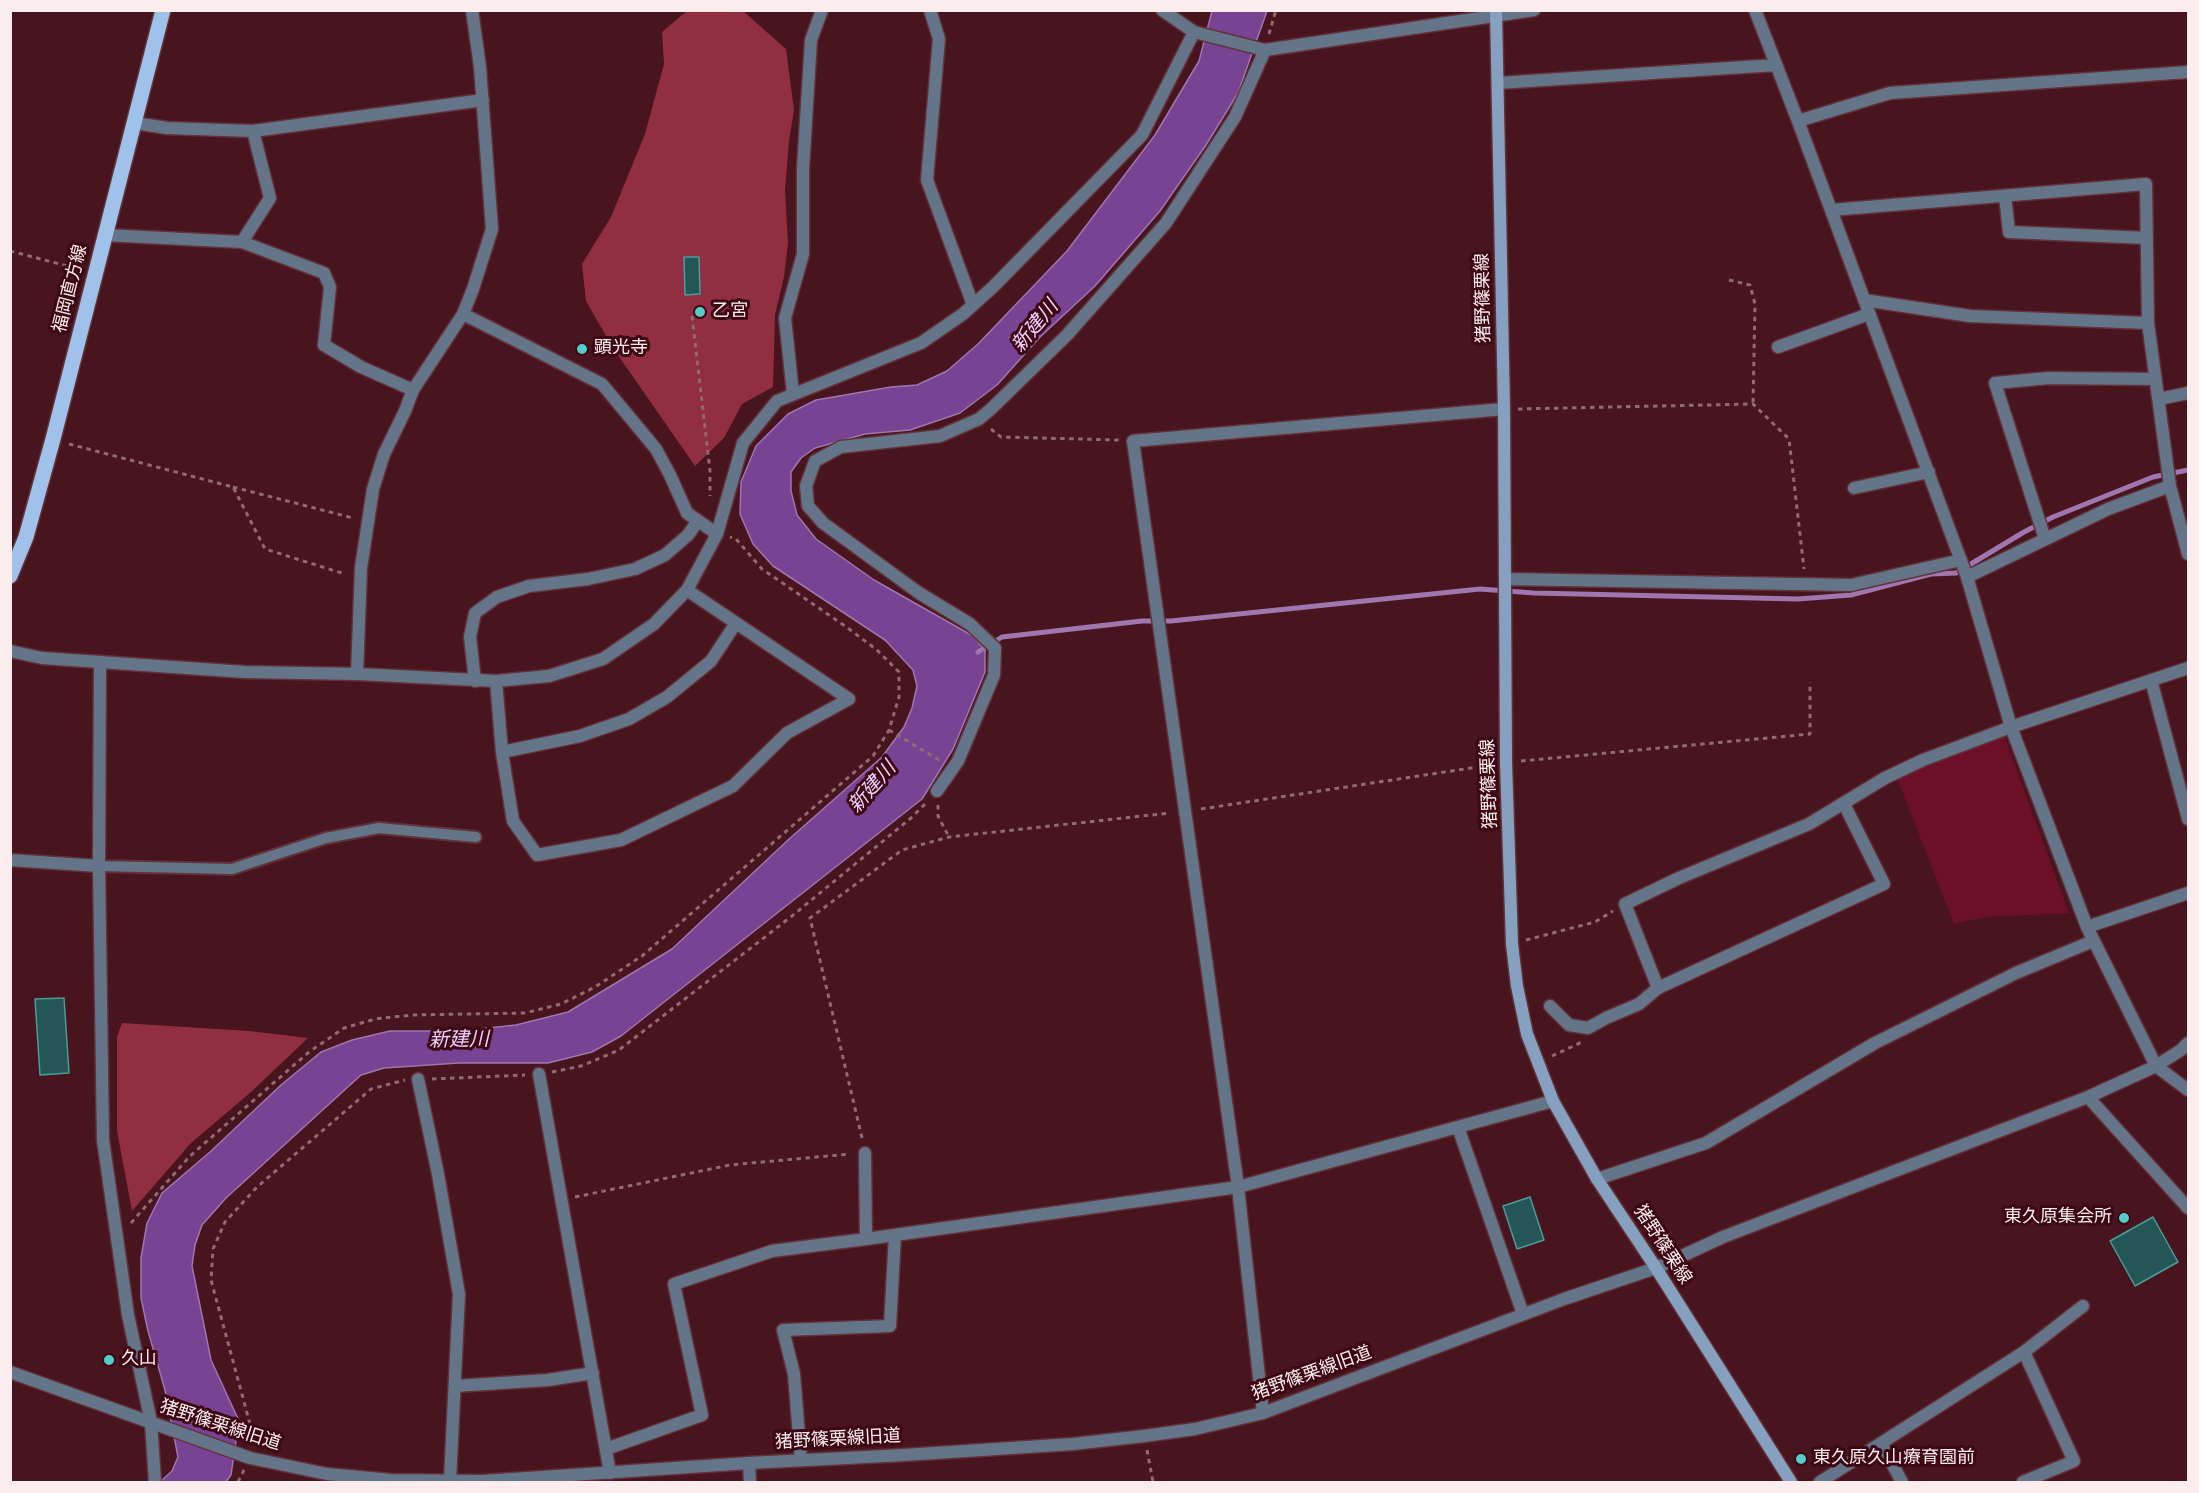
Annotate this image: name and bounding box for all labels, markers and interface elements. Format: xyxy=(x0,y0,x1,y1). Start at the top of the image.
street label: 福岡直方線 xyxy=(50,243,92,335)
street label: 猪野篠栗線 xyxy=(1472,253,1496,343)
water label: 新建川 xyxy=(1008,296,1064,358)
place label: 乙宮 xyxy=(712,301,748,323)
marker: 乙宮 xyxy=(693,305,707,319)
place label: 顕光寺 xyxy=(594,338,648,360)
marker: 顕光寺 xyxy=(575,342,589,356)
street label: 猪野篠栗線 xyxy=(1478,739,1502,829)
water label: 新建川 xyxy=(844,757,902,819)
water label: 新建川 xyxy=(429,1028,489,1054)
street label: 猪野篠栗線 xyxy=(1628,1201,1696,1289)
place label: 東久原集会所 xyxy=(2004,1207,2112,1229)
marker: 東久原集会所 xyxy=(2117,1211,2131,1225)
street label: 猪野篠栗線旧道 xyxy=(1249,1342,1375,1406)
place label: 久山 xyxy=(121,1349,157,1371)
marker: 久山 xyxy=(102,1353,116,1367)
street label: 猪野篠栗線旧道 xyxy=(157,1396,283,1456)
street label: 猪野篠栗線旧道 xyxy=(775,1426,901,1454)
place label: 東久原久山療育園前 xyxy=(1813,1448,1975,1470)
marker: 東久原久山療育園前 xyxy=(1794,1452,1808,1466)

